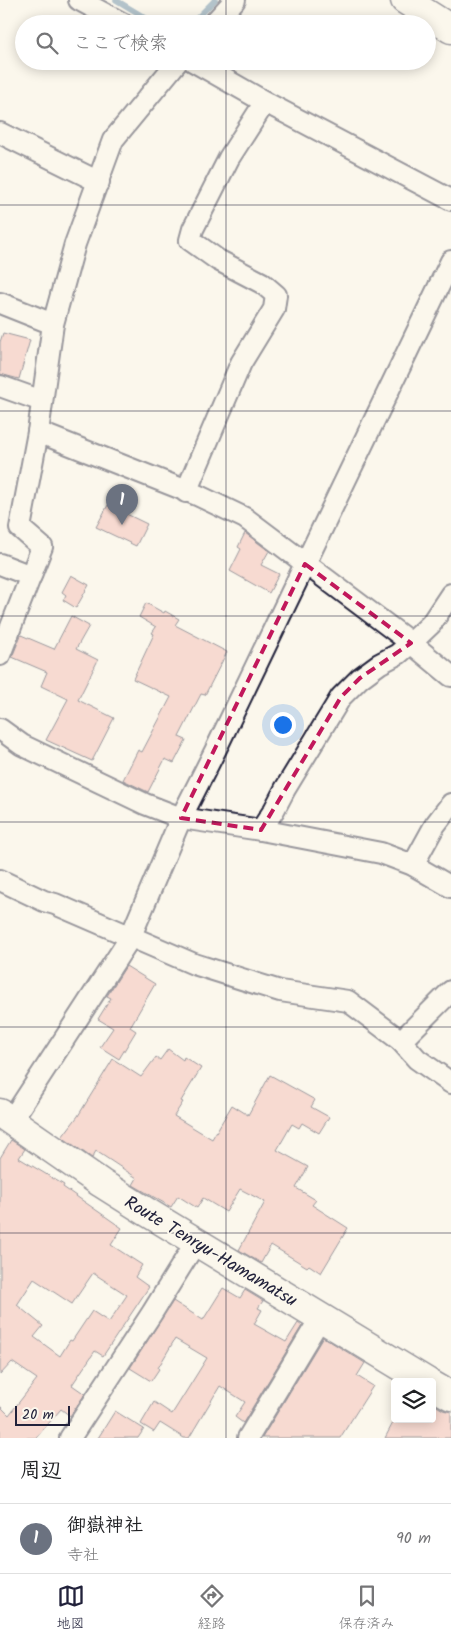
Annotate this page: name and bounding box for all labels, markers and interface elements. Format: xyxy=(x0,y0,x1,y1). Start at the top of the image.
search box xyxy=(15,15,436,70)
icon: search xyxy=(33,29,61,57)
text: ここで検索 xyxy=(73,29,168,59)
pin: 1 xyxy=(106,484,138,525)
your location xyxy=(270,712,296,738)
street label: Route Tenryu-Hamamatsu xyxy=(118,1189,303,1316)
map controls xyxy=(391,1378,436,1423)
button: layers xyxy=(391,1378,436,1423)
scale bar xyxy=(15,1403,70,1426)
text: 20 m xyxy=(22,1404,54,1426)
text: 周辺 xyxy=(20,1455,62,1488)
text: 御嶽神社 xyxy=(67,1511,143,1541)
text: 1 xyxy=(34,1526,38,1551)
text: 90 m xyxy=(396,1526,431,1551)
text: 寺社 xyxy=(67,1543,99,1568)
tab: 地図 xyxy=(57,1582,85,1635)
tab: 経路 xyxy=(198,1582,226,1635)
tab: 保存済み xyxy=(339,1582,395,1635)

